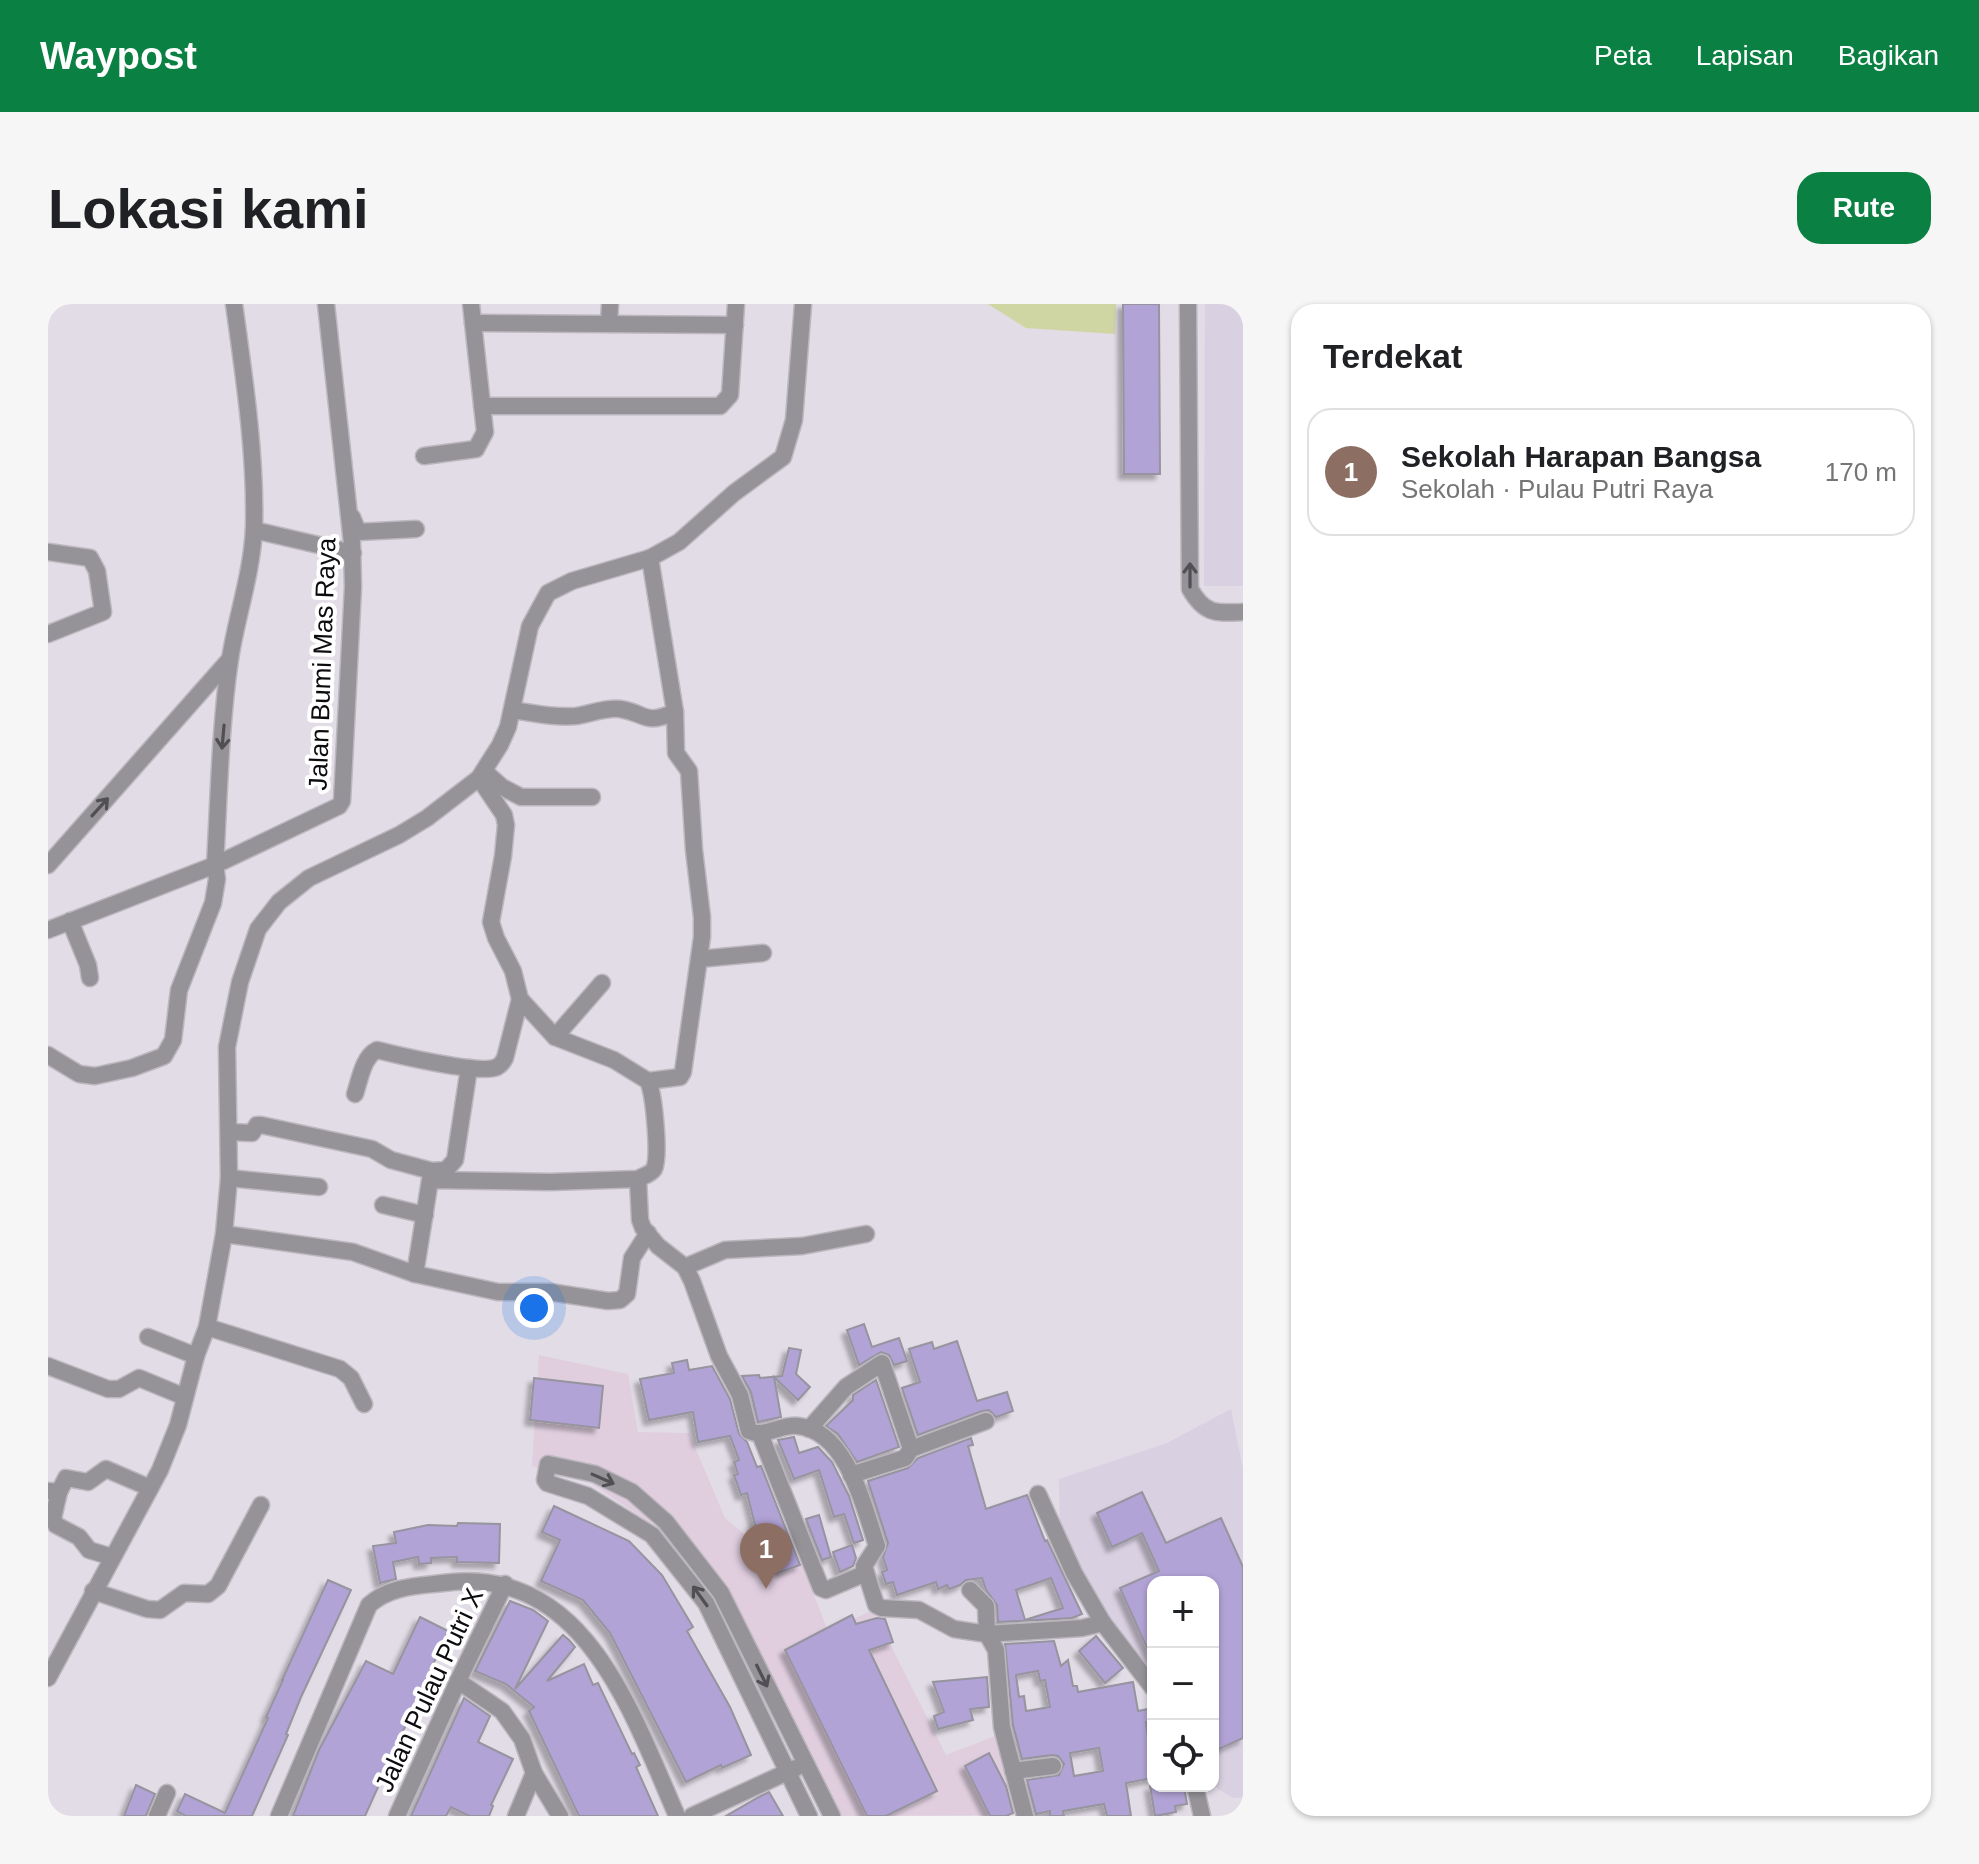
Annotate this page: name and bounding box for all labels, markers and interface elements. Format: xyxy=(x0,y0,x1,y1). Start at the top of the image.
text: Waypost xyxy=(40,35,197,77)
text: Peta xyxy=(1594,40,1652,71)
text: Lapisan xyxy=(1696,40,1794,71)
text: Bagikan xyxy=(1838,40,1939,71)
button: Rute xyxy=(1797,172,1931,244)
text: Lokasi kami xyxy=(48,177,369,240)
text: Terdekat xyxy=(1323,337,1462,375)
text: Sekolah Harapan Bangsa xyxy=(1401,440,1761,473)
text: 1 xyxy=(1344,457,1358,487)
text: 170 m xyxy=(1825,457,1897,487)
text: Sekolah · Pulau Putri Raya xyxy=(1401,474,1713,504)
street label: Jalan Bumi Mas Raya xyxy=(303,537,341,791)
one-way arrow xyxy=(1182,562,1198,589)
one-way arrow xyxy=(216,723,231,750)
one-way arrow xyxy=(90,797,108,817)
your location xyxy=(514,1288,554,1328)
one-way arrow xyxy=(590,1472,615,1487)
pin: 1 xyxy=(740,1523,792,1589)
map controls xyxy=(1147,1576,1219,1792)
button: + xyxy=(1147,1576,1219,1648)
street label: Jalan Pulau Putri X xyxy=(369,1583,489,1797)
one-way arrow xyxy=(691,1586,708,1607)
button: − xyxy=(1147,1648,1219,1720)
one-way arrow xyxy=(755,1664,771,1688)
button: locate xyxy=(1147,1720,1219,1792)

